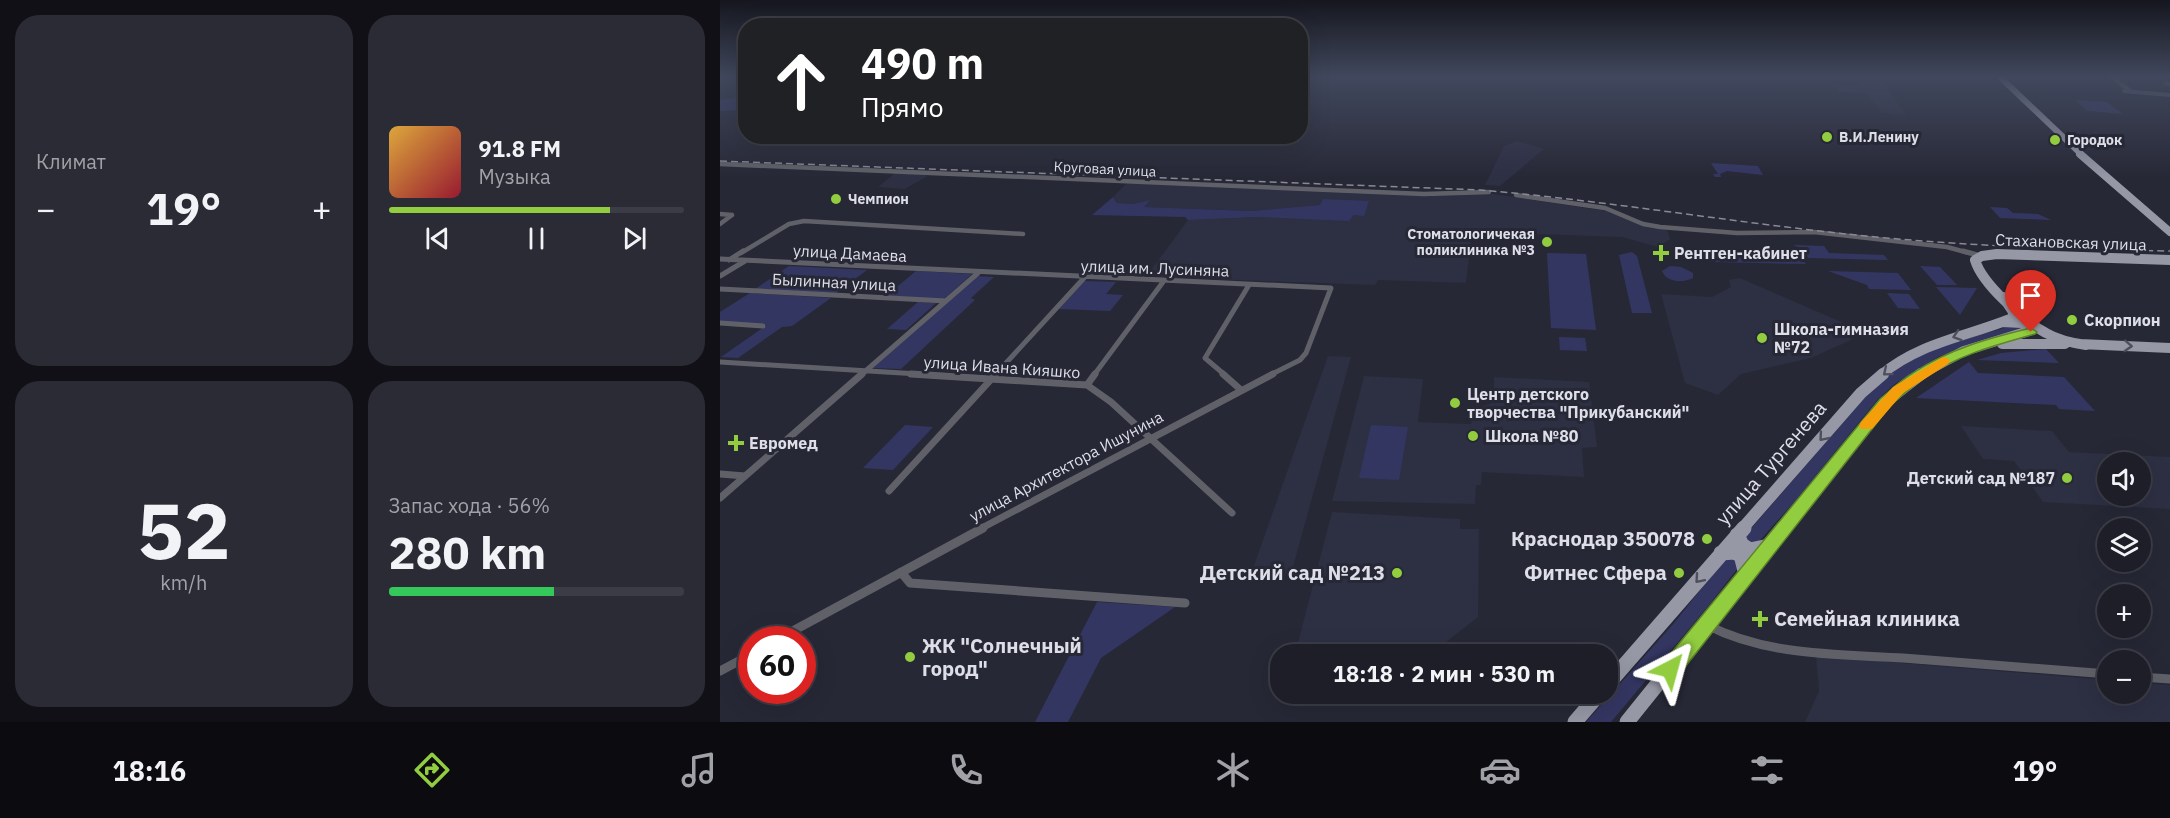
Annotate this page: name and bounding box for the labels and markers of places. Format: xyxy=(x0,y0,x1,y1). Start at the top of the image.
place label: В.И.Ленину xyxy=(1839,128,1919,146)
marker: В.И.Ленину xyxy=(1820,130,1834,144)
place label: Городок xyxy=(2067,131,2122,149)
marker: Городок xyxy=(2048,133,2062,147)
place label: Чемпион xyxy=(848,190,909,208)
marker: Чемпион xyxy=(829,192,843,206)
place label: Стоматологичекая поликлиника №3 xyxy=(1407,225,1535,259)
marker: Стоматологичекая поликлиника №3 xyxy=(1540,235,1554,249)
place label: Рентген-кабинет xyxy=(1674,243,1807,263)
marker: Рентген-кабинет xyxy=(1652,244,1670,262)
pin xyxy=(2005,270,2056,332)
place label: Скорпион xyxy=(2084,310,2161,330)
marker: Скорпион xyxy=(2065,313,2079,327)
place label: Школа-гимназия №72 xyxy=(1774,319,1909,357)
marker: Школа-гимназия №72 xyxy=(1755,331,1769,345)
place label: Центр детского творчества "Прикубанский" xyxy=(1467,384,1689,422)
marker: Центр детского творчества "Прикубанский" xyxy=(1448,396,1462,410)
place label: Школа №80 xyxy=(1485,426,1579,446)
marker: Школа №80 xyxy=(1466,429,1480,443)
place label: Евромед xyxy=(749,433,818,453)
marker: Евромед xyxy=(727,434,745,452)
place label: Детский сад №187 xyxy=(1907,468,2055,488)
marker: Детский сад №187 xyxy=(2060,471,2074,485)
place label: Краснодар 350078 xyxy=(1511,525,1695,552)
marker: Краснодар 350078 xyxy=(1700,532,1714,546)
place label: Детский сад №213 xyxy=(1200,559,1385,586)
place label: Фитнес Сфера xyxy=(1524,559,1667,586)
marker: Детский сад №213 xyxy=(1390,566,1404,580)
marker: Фитнес Сфера xyxy=(1672,566,1686,580)
place label: Семейная клиника xyxy=(1774,605,1960,632)
marker: Семейная клиника xyxy=(1751,610,1769,628)
place label: ЖК "Солнечный город" xyxy=(922,632,1082,682)
marker: ЖК "Солнечный город" xyxy=(903,650,917,664)

